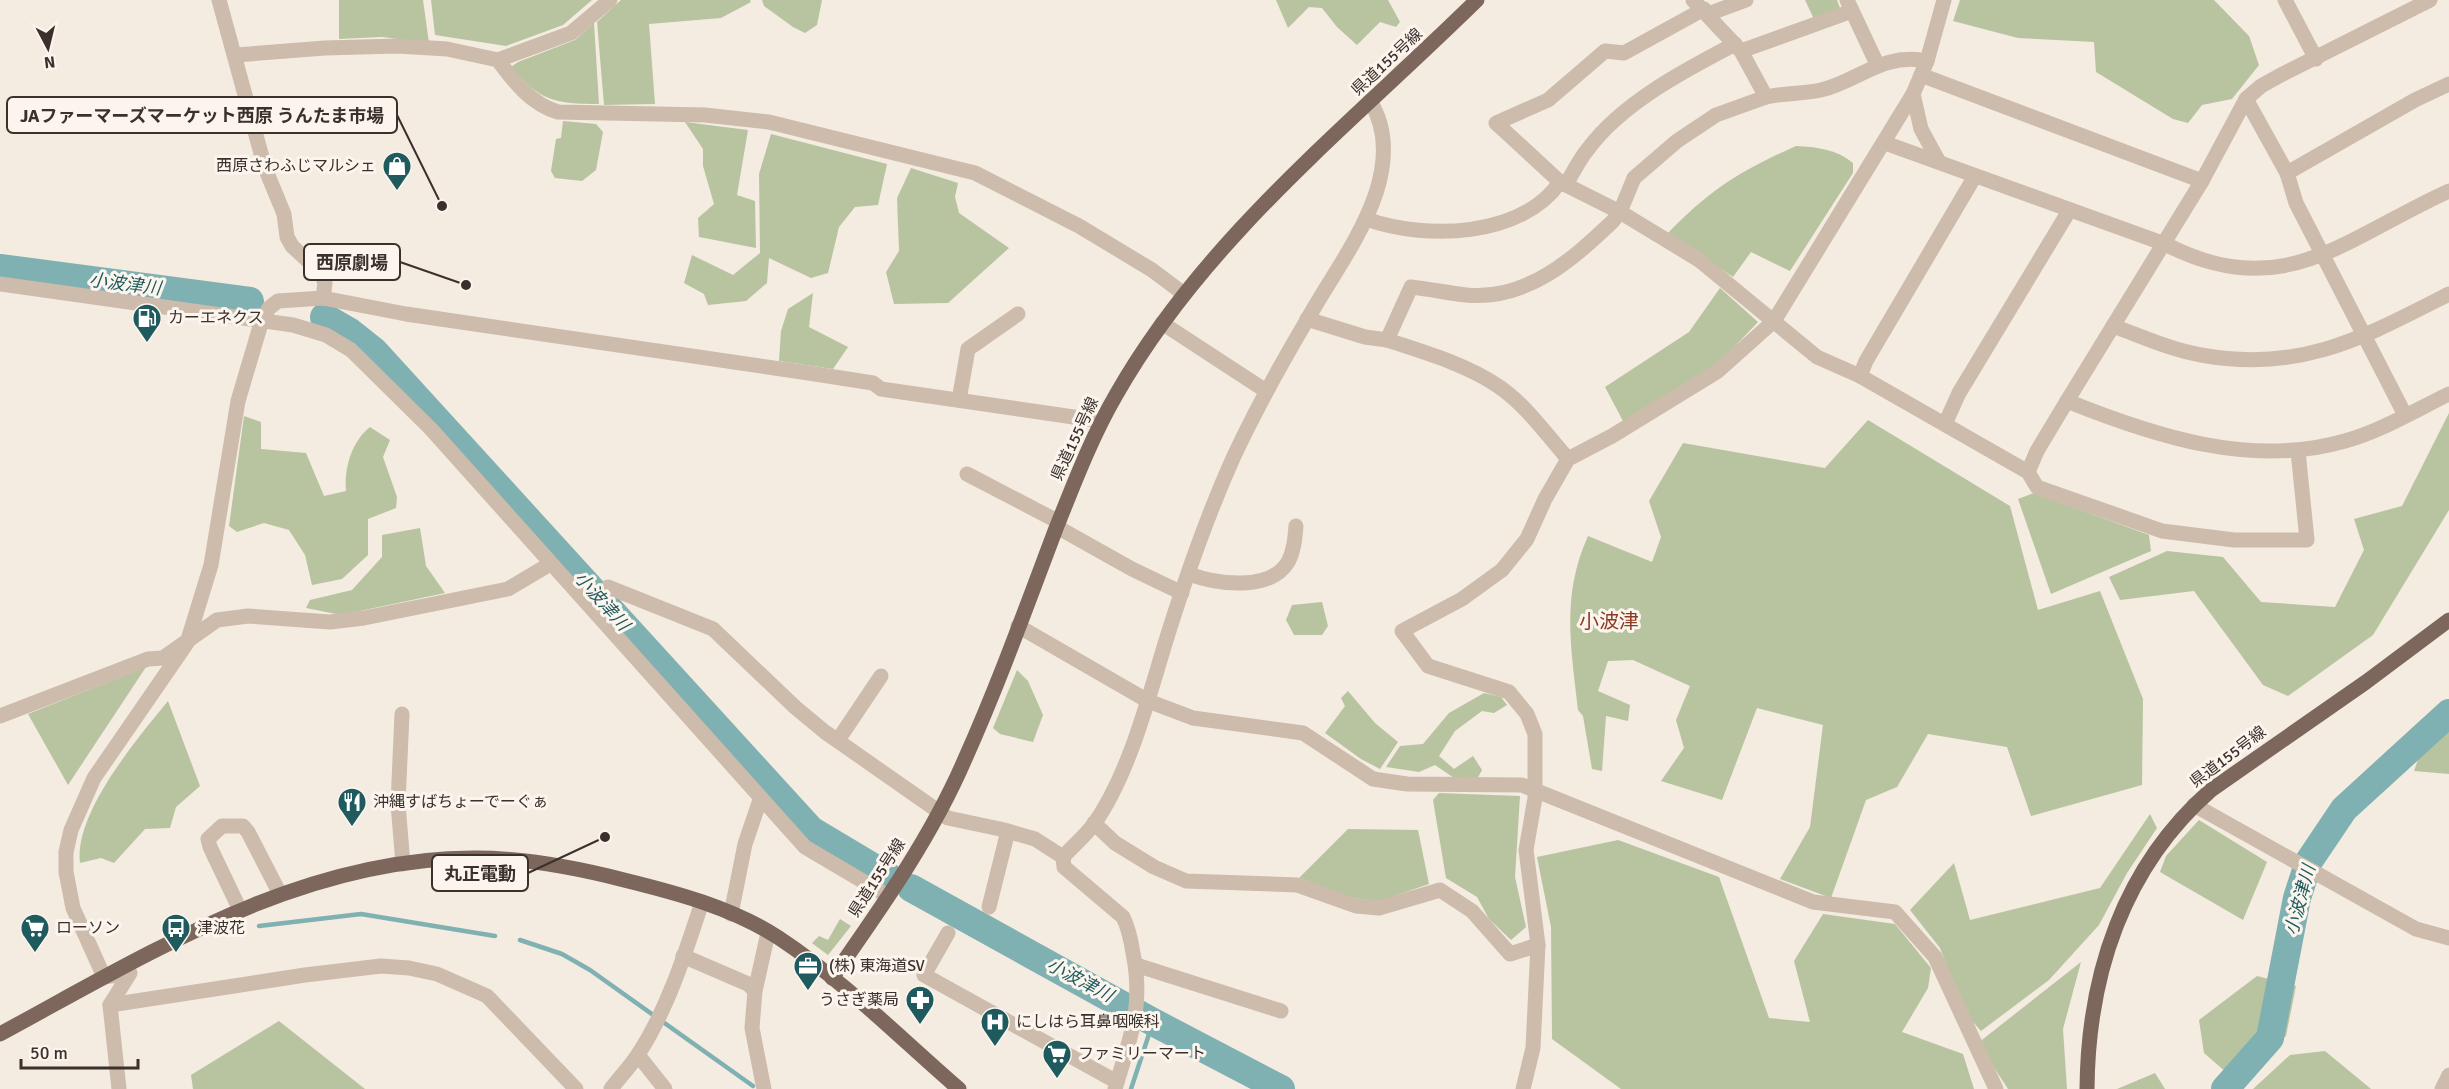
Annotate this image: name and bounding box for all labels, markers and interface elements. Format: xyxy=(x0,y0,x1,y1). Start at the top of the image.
north arrow xyxy=(18,18,78,78)
street label: 県道155号線 xyxy=(1347,24,1427,100)
text: N xyxy=(43,51,56,72)
callout: JAファーマーズマーケット西原 うんたま市場 xyxy=(7,97,397,133)
text: JAファーマーズマーケット西原 うんたま市場 xyxy=(20,105,384,127)
shop icon: 西原さわふじマルシェ xyxy=(381,150,413,192)
place label: 西原さわふじマルシェ xyxy=(216,156,376,176)
callout: 西原劇場 xyxy=(304,244,400,280)
text: 西原劇場 xyxy=(316,252,388,274)
water label: 小波津川 xyxy=(88,269,164,300)
fuel station icon: カーエネクス xyxy=(131,302,163,344)
place label: カーエネクス xyxy=(168,308,264,328)
street label: 県道155号線 xyxy=(1047,394,1103,484)
water label: 小波津川 xyxy=(570,567,636,637)
district label: 小波津 xyxy=(1579,609,1639,634)
street label: 県道155号線 xyxy=(2186,722,2270,792)
restaurant icon: 沖縄すばちょーでーぐぁ xyxy=(336,786,368,828)
place label: 沖縄すばちょーでーぐぁ xyxy=(373,792,548,812)
street label: 県道155号線 xyxy=(844,835,910,921)
callout: 丸正電動 xyxy=(432,855,528,891)
water label: 小波津川 xyxy=(2280,860,2320,938)
text: 丸正電動 xyxy=(444,863,516,885)
supermarket icon: ローソン xyxy=(19,912,51,954)
bus stop icon: 津波花 xyxy=(160,912,192,954)
place label: ローソン xyxy=(56,918,120,938)
place label: 津波花 xyxy=(197,918,245,938)
office icon: (株) 東海道SV xyxy=(792,950,824,992)
water label: 小波津川 xyxy=(1043,953,1119,1008)
place label: (株) 東海道SV xyxy=(829,956,925,976)
pharmacy icon: うさぎ薬局 xyxy=(904,984,936,1026)
place label: うさぎ薬局 xyxy=(819,990,899,1010)
hospital icon: にしはら耳鼻咽喉科 xyxy=(979,1006,1011,1048)
place label: にしはら耳鼻咽喉科 xyxy=(1016,1012,1160,1032)
scale bar xyxy=(21,1032,138,1070)
supermarket icon: ファミリーマート xyxy=(1041,1038,1073,1080)
text: 50 m xyxy=(30,1042,68,1064)
place label: ファミリーマート xyxy=(1078,1044,1206,1064)

